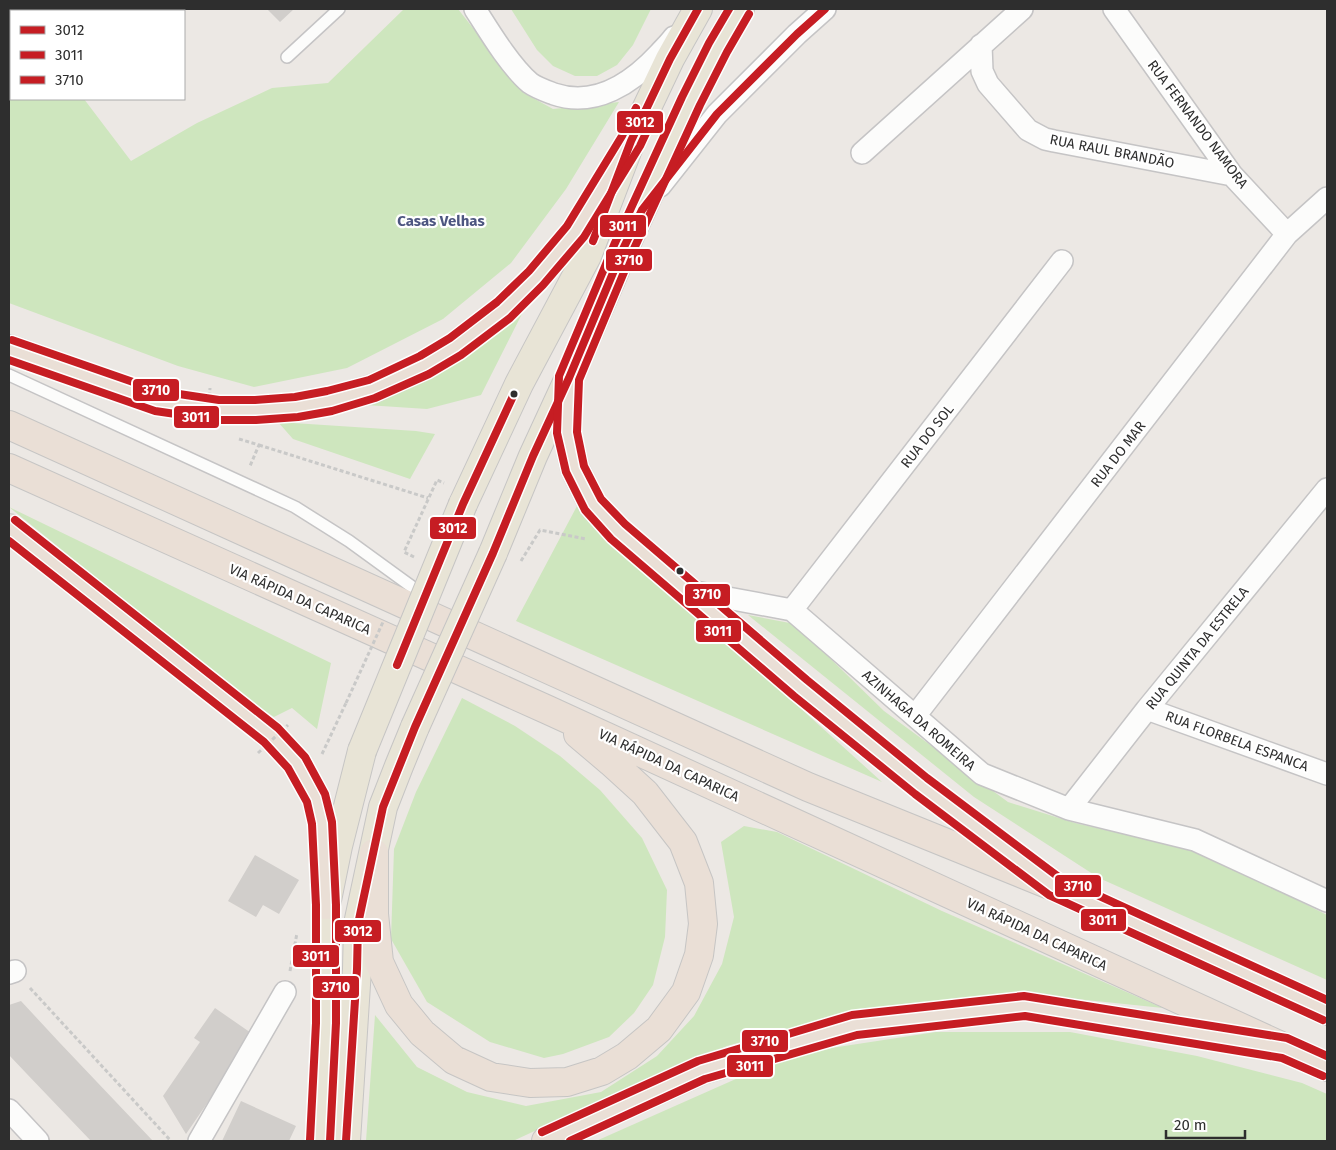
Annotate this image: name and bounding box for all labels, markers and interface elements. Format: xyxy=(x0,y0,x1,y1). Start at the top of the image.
legend xyxy=(10,10,185,100)
text: 3012 xyxy=(55,21,84,39)
text: 3011 xyxy=(55,46,83,64)
street label: RUA FERNANDO NAMORA xyxy=(1144,57,1251,192)
text: 3710 xyxy=(55,71,84,89)
line badge: 3012 xyxy=(616,110,664,134)
text: 3012 xyxy=(625,114,654,131)
street label: RUA RAUL BRANDÃO xyxy=(1048,131,1176,172)
district label: Casas Velhas xyxy=(397,212,485,230)
line badge: 3011 xyxy=(599,214,647,238)
text: 3011 xyxy=(608,218,637,235)
line badge: 3710 xyxy=(605,248,653,272)
text: 3710 xyxy=(614,252,643,269)
line badge: 3710 xyxy=(132,378,180,402)
text: 3710 xyxy=(141,382,170,399)
unlabelled marker xyxy=(509,389,519,399)
street label: RUA DO SOL xyxy=(897,401,957,471)
line badge: 3011 xyxy=(173,405,220,429)
text: 3011 xyxy=(181,409,210,426)
street label: RUA DO MAR xyxy=(1087,418,1150,491)
line badge: 3012 xyxy=(429,516,477,540)
text: 3012 xyxy=(438,520,467,537)
street label: VIA RÁPIDA DA CAPARICA xyxy=(226,560,374,638)
unlabelled marker xyxy=(675,566,685,576)
line badge: 3710 xyxy=(684,583,731,607)
street label: RUA QUINTA DA ESTRELA xyxy=(1142,583,1252,713)
text: 3710 xyxy=(692,586,721,603)
line badge: 3011 xyxy=(695,619,742,643)
text: 3011 xyxy=(703,623,732,640)
street label: AZINHAGA DA ROMEIRA xyxy=(859,667,979,774)
street label: RUA FLORBELA ESPANCA xyxy=(1163,708,1311,775)
street label: VIA RÁPIDA DA CAPARICA xyxy=(596,724,742,806)
line badge: 3710 xyxy=(1054,874,1102,898)
text: 3710 xyxy=(1063,878,1092,895)
street label: VIA RÁPIDA DA CAPARICA xyxy=(964,893,1110,975)
line badge: 3011 xyxy=(1080,908,1127,932)
text: 3011 xyxy=(1088,912,1117,929)
line badge: 3012 xyxy=(334,919,382,943)
text: 3012 xyxy=(343,923,372,940)
line badge: 3011 xyxy=(292,944,340,968)
text: 3011 xyxy=(301,948,330,965)
line badge: 3710 xyxy=(312,975,360,999)
text: 3710 xyxy=(321,979,350,996)
line badge: 3710 xyxy=(741,1029,789,1053)
text: 3710 xyxy=(750,1033,779,1050)
line badge: 3011 xyxy=(726,1054,774,1078)
text: 3011 xyxy=(735,1058,764,1075)
scale bar xyxy=(1166,1108,1245,1140)
text: 20 m xyxy=(1174,1116,1207,1134)

